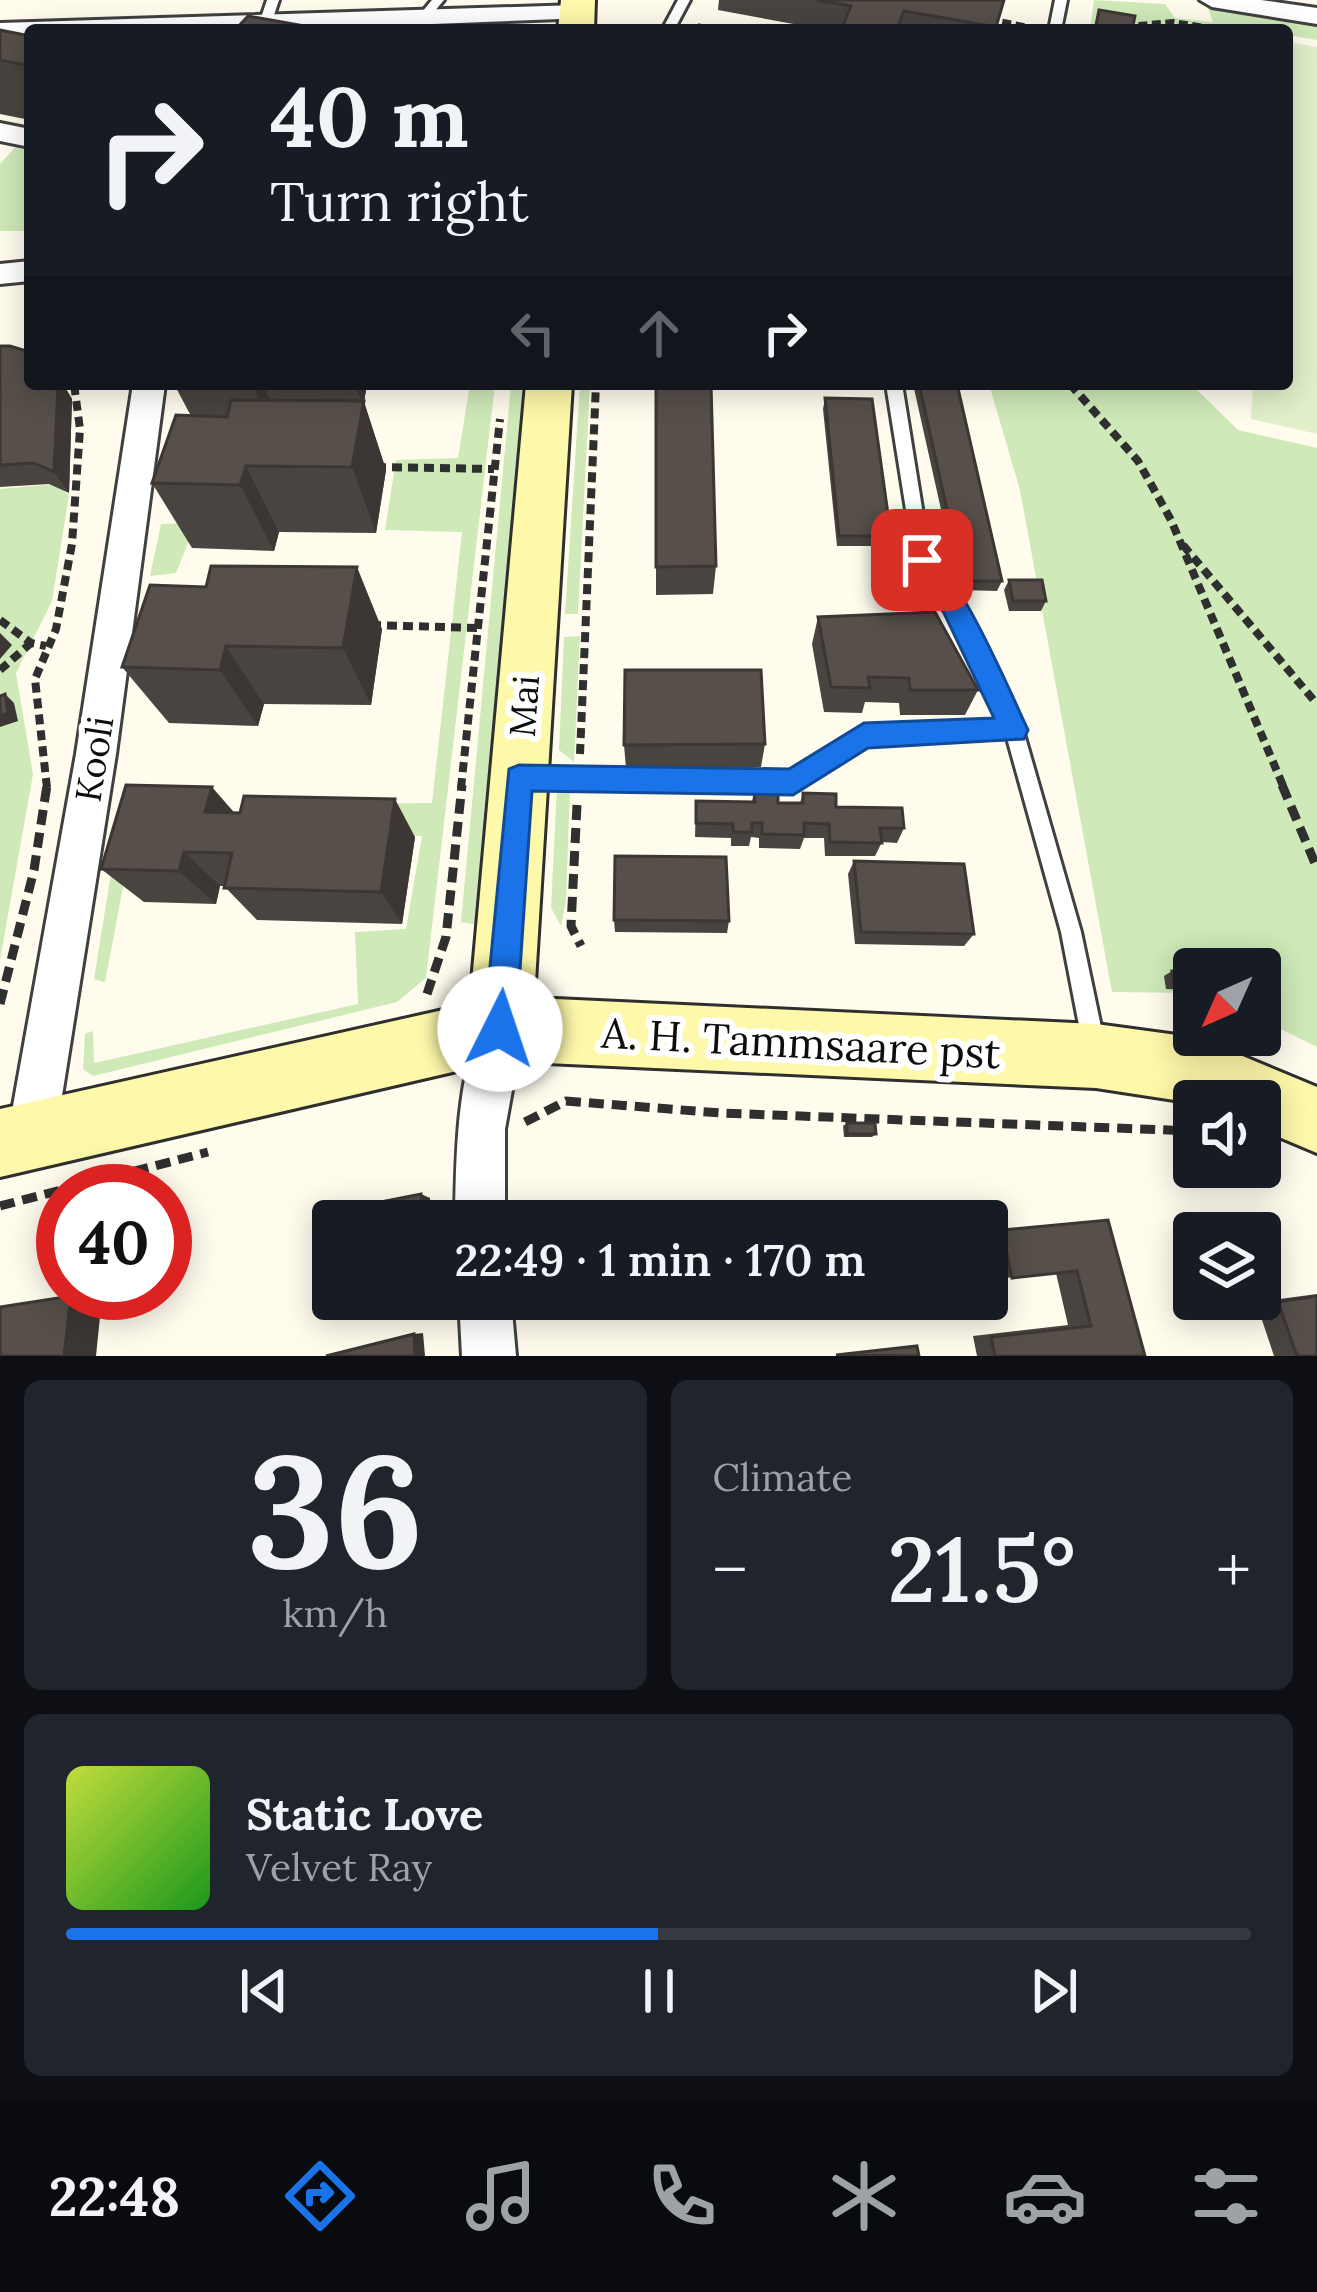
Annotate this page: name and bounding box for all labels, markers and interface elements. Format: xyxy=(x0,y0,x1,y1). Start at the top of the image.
text: 40 m xyxy=(270,62,469,170)
icon: right xyxy=(72,72,228,228)
text: Turn right xyxy=(270,167,529,236)
icon: left xyxy=(500,300,566,366)
icon: ahead xyxy=(626,300,692,366)
icon: right xyxy=(752,300,818,366)
pin xyxy=(871,509,973,611)
icon: arrive xyxy=(889,527,955,593)
street label: Mai xyxy=(499,674,549,738)
street label: Kooli xyxy=(65,713,123,805)
north arrow xyxy=(1173,948,1281,1056)
map controls xyxy=(1173,948,1281,1320)
position arrow xyxy=(437,966,563,1092)
street label: A. H. Tammsaare pst xyxy=(599,1006,1003,1080)
button: sound xyxy=(1173,1080,1281,1188)
speed limit sign: 40 xyxy=(36,1164,192,1320)
button: layers xyxy=(1173,1212,1281,1320)
text: 22:49 · 1 min · 170 m xyxy=(455,1231,865,1288)
text: 36 xyxy=(247,1410,424,1610)
text: Climate xyxy=(713,1452,852,1502)
text: 21.5° xyxy=(887,1511,1076,1627)
text: − xyxy=(713,1527,747,1611)
text: + xyxy=(1216,1527,1251,1611)
text: km/h xyxy=(283,1588,388,1638)
text: Static Love xyxy=(246,1785,483,1842)
text: Velvet Ray xyxy=(246,1842,432,1892)
icon: previous xyxy=(231,1958,297,2024)
icon: pause xyxy=(626,1958,692,2024)
icon: next xyxy=(1021,1958,1087,2024)
icon: directions xyxy=(278,2154,362,2238)
icon: music xyxy=(459,2154,543,2238)
icon: phone xyxy=(640,2154,724,2238)
icon: climate xyxy=(822,2154,906,2238)
icon: car xyxy=(1003,2154,1087,2238)
icon: filters xyxy=(1184,2154,1268,2238)
text: 22:48 xyxy=(49,2162,180,2231)

